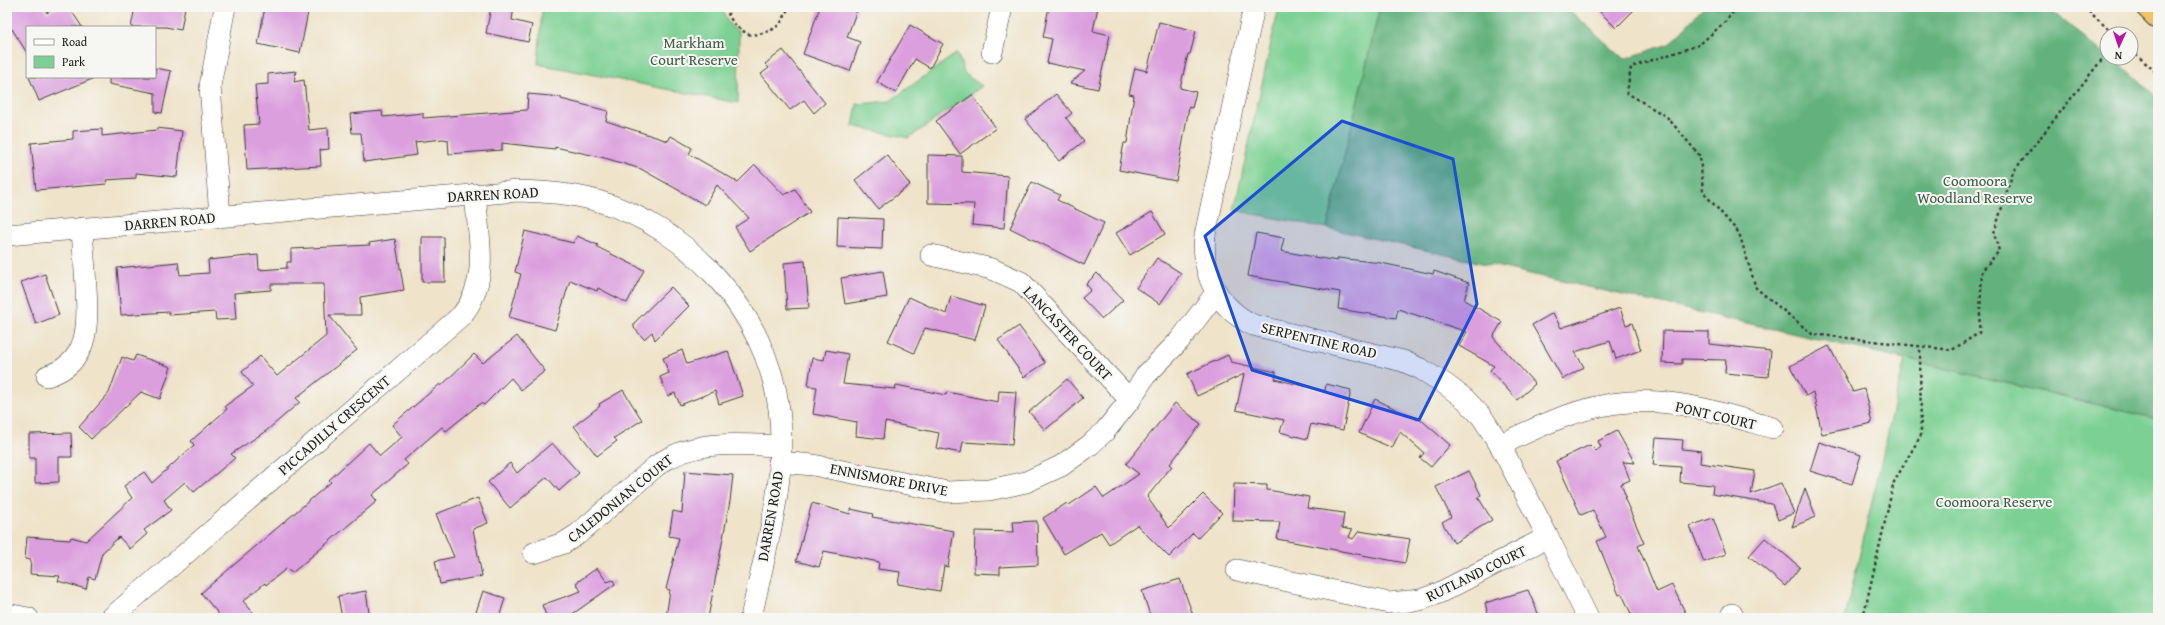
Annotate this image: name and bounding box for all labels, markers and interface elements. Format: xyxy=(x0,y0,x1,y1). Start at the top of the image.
legend xyxy=(26,26,156,78)
north arrow xyxy=(2099,26,2139,66)
park label: Markham Court Reserve xyxy=(650,32,738,70)
text: Road xyxy=(62,33,88,50)
text: N xyxy=(2114,48,2123,64)
text: Park xyxy=(62,53,86,70)
park label: Coomoora Woodland Reserve xyxy=(1917,170,2033,208)
street label: DARREN ROAD xyxy=(447,181,539,207)
street label: DARREN ROAD xyxy=(124,207,216,235)
street label: LANCASTER COURT xyxy=(1019,281,1118,385)
street label: SERPENTINE ROAD xyxy=(1259,316,1379,364)
street label: PICCADILLY CRESCENT xyxy=(273,370,395,480)
street label: PONT COURT xyxy=(1673,395,1759,435)
street label: CALEDONIAN COURT xyxy=(563,448,678,547)
street label: ENNISMORE DRIVE xyxy=(828,457,950,501)
street label: DARREN ROAD xyxy=(752,469,788,563)
park label: Coomoora Reserve xyxy=(1936,491,2052,512)
street label: RUTLAND COURT xyxy=(1422,539,1530,606)

